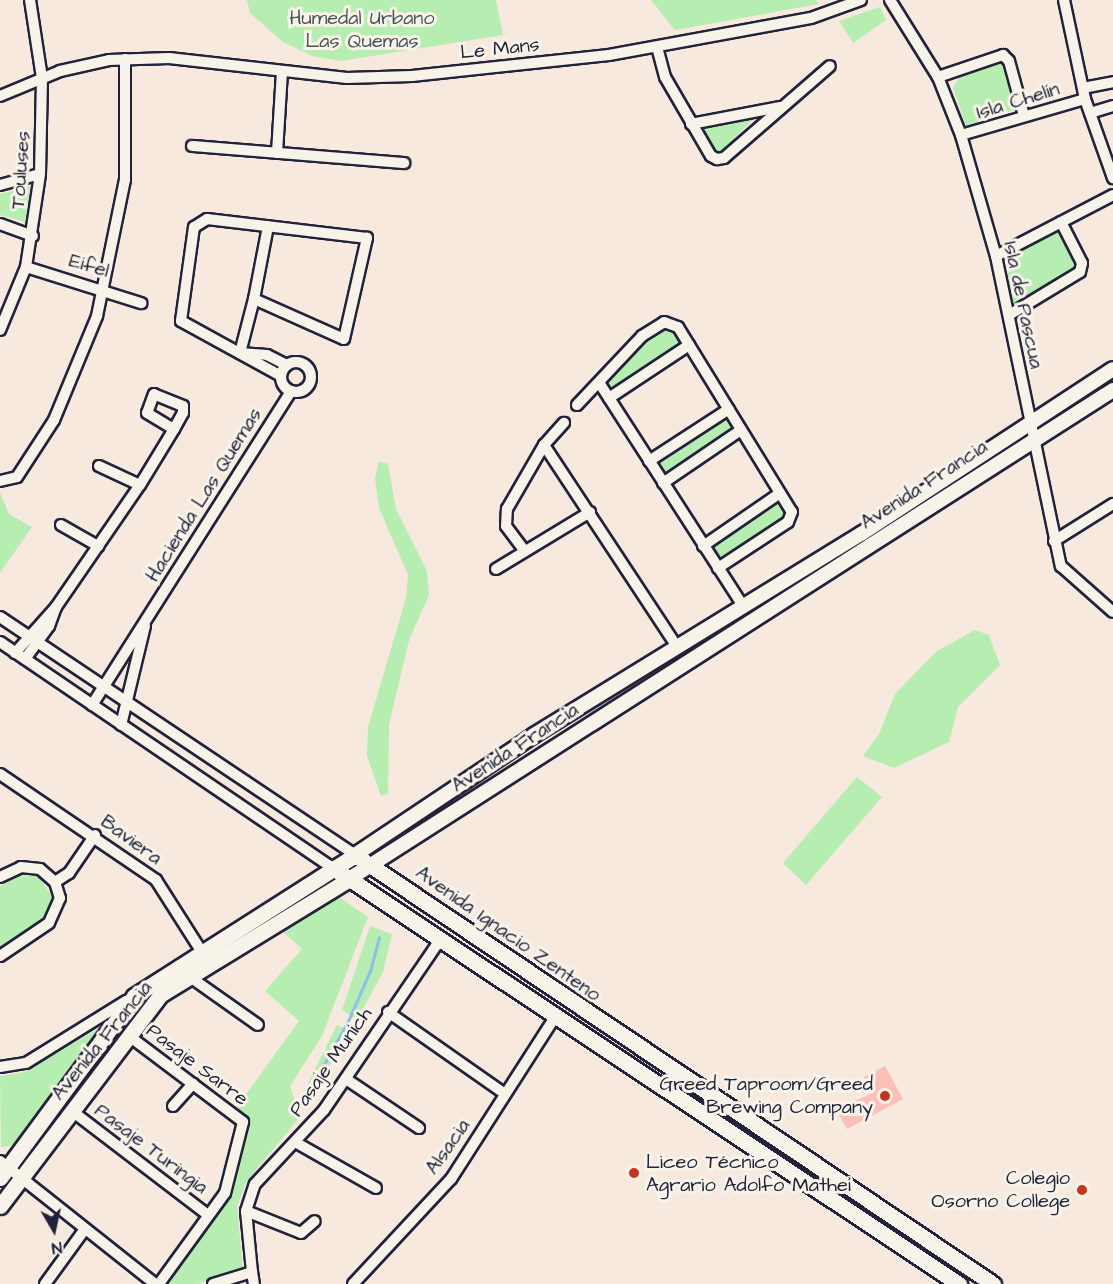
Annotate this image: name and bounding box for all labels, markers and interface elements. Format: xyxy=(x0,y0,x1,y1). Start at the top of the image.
park label: Humedal Urbano Las Quemas xyxy=(289,6,435,53)
street label: Le Mans xyxy=(459,33,541,65)
street label: Isla Chelín xyxy=(974,77,1062,125)
street label: Touluses xyxy=(6,130,36,210)
street label: Isla de Pascua xyxy=(998,239,1048,371)
street label: Eifel xyxy=(66,249,112,283)
street label: Hacienda Las Quemas xyxy=(141,404,267,586)
street label: Avenida Francia xyxy=(856,435,992,535)
street label: Avenida Francia xyxy=(447,698,583,798)
street label: Baviera xyxy=(96,810,166,870)
street label: Avenida Ignacio Zenteno xyxy=(411,861,605,1007)
street label: Avenida Francia xyxy=(47,977,157,1105)
street label: Pasaje Munich xyxy=(285,1003,377,1121)
street label: Pasaje Sarre xyxy=(141,1019,253,1111)
place label: Greed Taproom/Greed Brewing Company xyxy=(659,1072,873,1119)
marker: Greed Taproom/Greed Brewing Company xyxy=(878,1089,892,1103)
street label: Pasaje Turingia xyxy=(90,1099,212,1199)
street label: Alsacia xyxy=(420,1115,476,1179)
place label: Liceo Técnico Agrario Adolfo Mathei xyxy=(646,1150,851,1197)
marker: Liceo Técnico Agrario Adolfo Mathei xyxy=(627,1166,641,1180)
place label: Colegio Osorno College xyxy=(931,1166,1070,1213)
marker: Colegio Osorno College xyxy=(1075,1183,1089,1197)
north arrow xyxy=(24,1200,84,1260)
text: N xyxy=(50,1236,63,1259)

